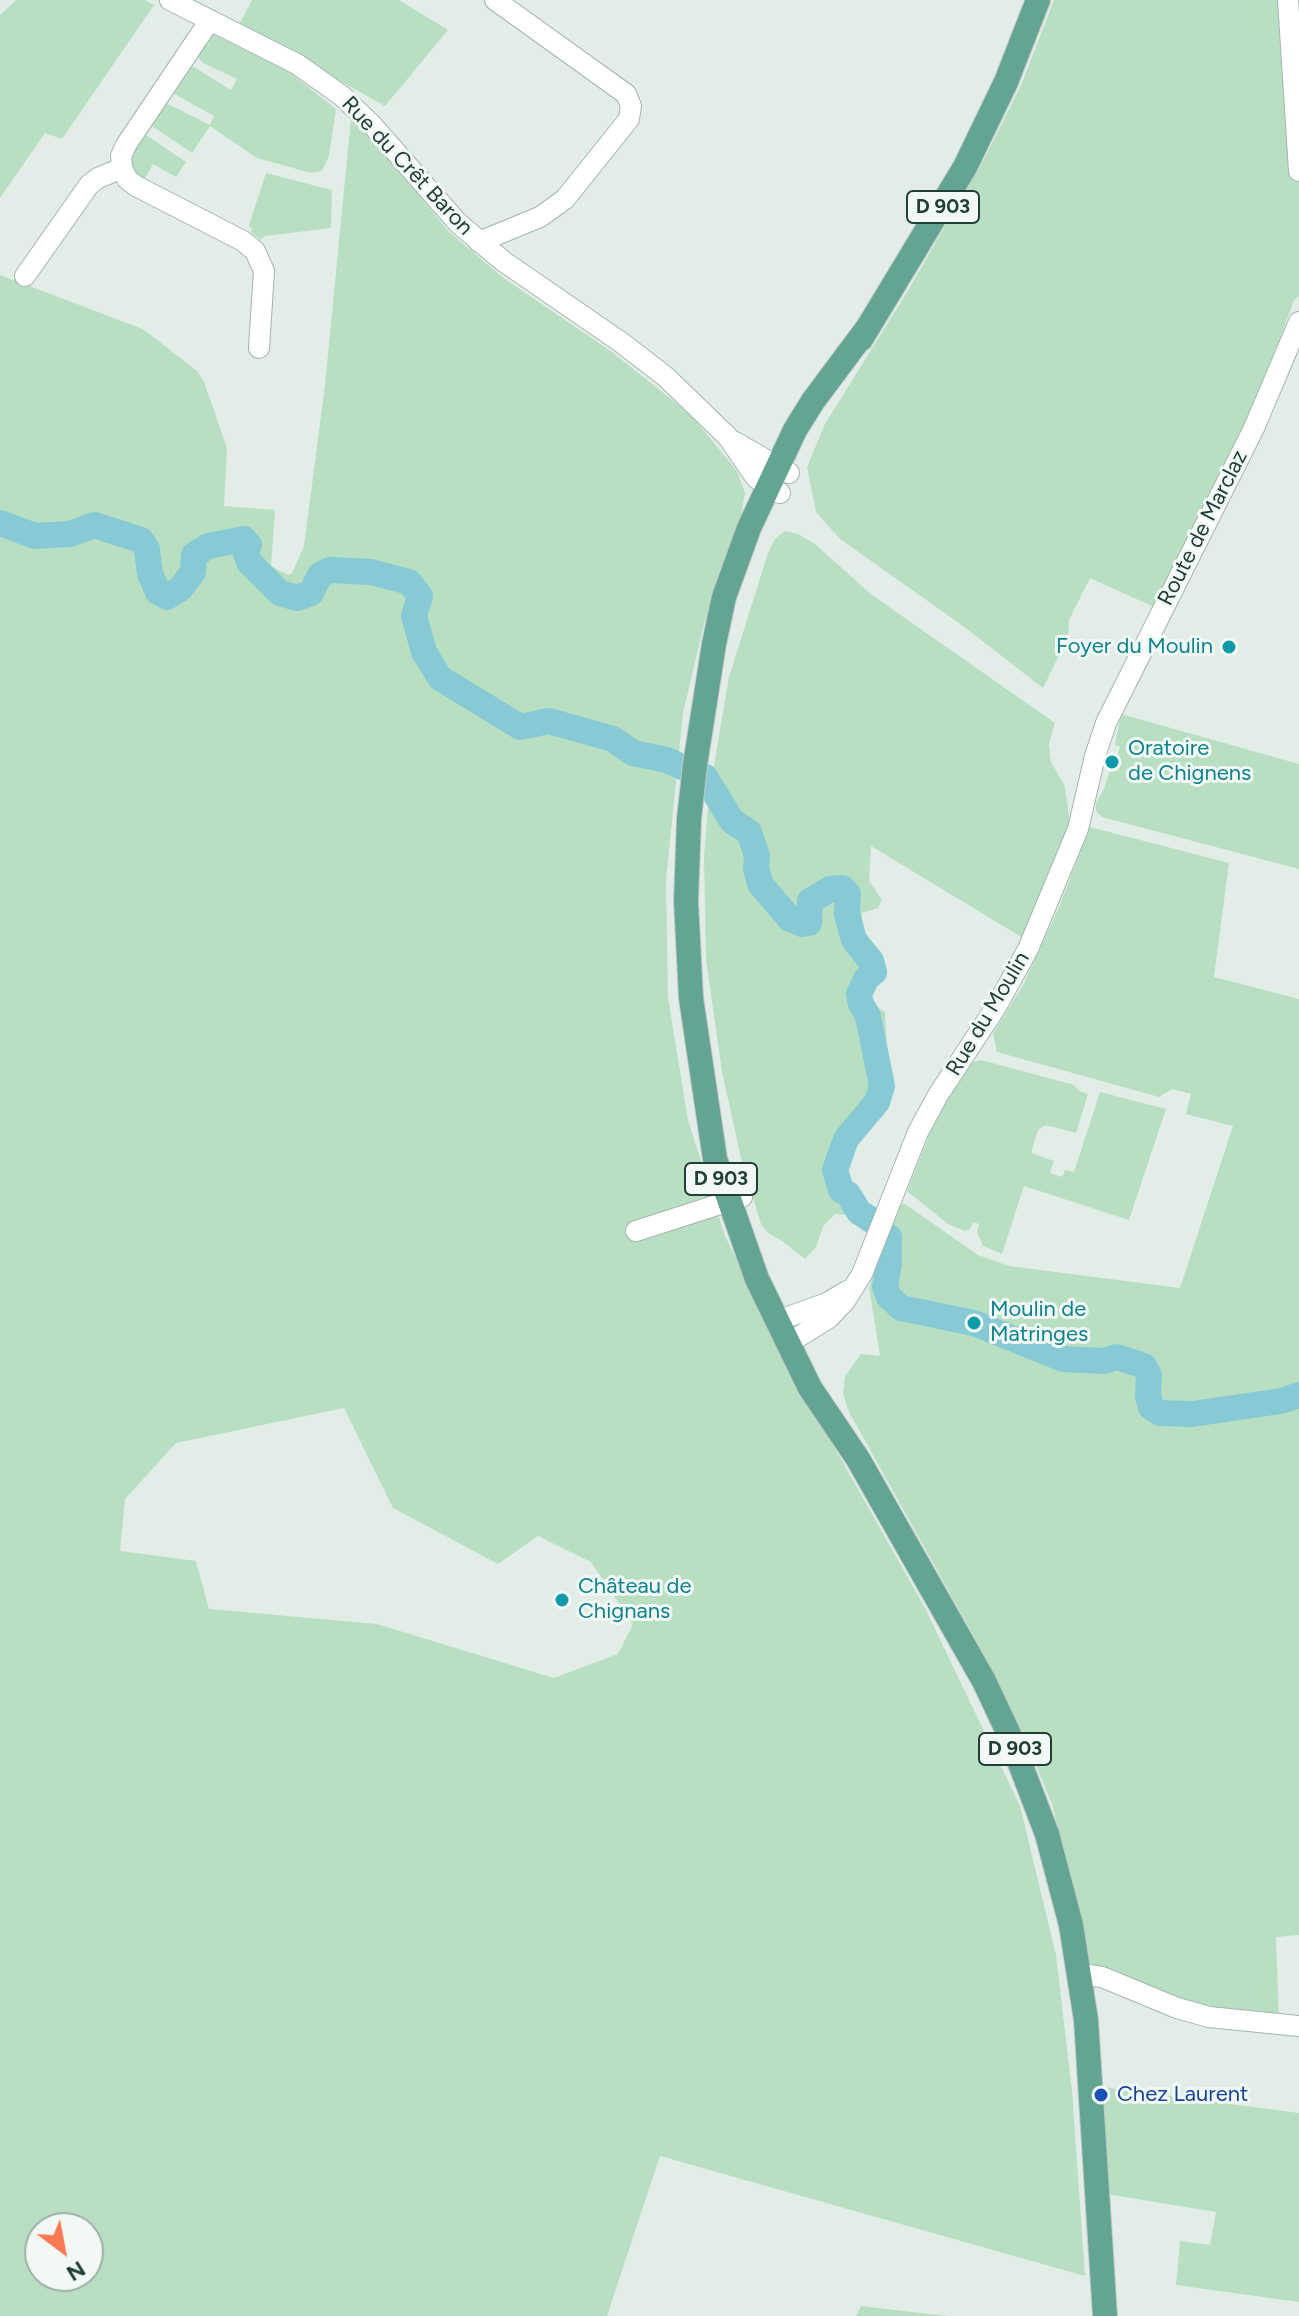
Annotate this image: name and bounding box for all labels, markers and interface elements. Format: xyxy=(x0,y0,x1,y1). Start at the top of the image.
street label: Rue du Crêt Baron xyxy=(336,91,478,241)
road number: D 903 xyxy=(907,191,979,223)
street label: Route de Marclaz xyxy=(1152,446,1254,610)
place label: Foyer du Moulin xyxy=(1056,634,1213,660)
marker: Foyer du Moulin xyxy=(1220,638,1238,656)
place label: Oratoire de Chignens xyxy=(1128,736,1251,788)
marker: Oratoire de Chignens xyxy=(1103,753,1121,771)
street label: Rue du Moulin xyxy=(941,947,1035,1081)
road number: D 903 xyxy=(685,1163,757,1195)
place label: Moulin de Matringes xyxy=(990,1297,1088,1348)
marker: Moulin de Matringes xyxy=(965,1314,983,1332)
place label: Château de Chignans xyxy=(578,1574,691,1626)
marker: Château de Chignans xyxy=(553,1591,571,1609)
road number: D 903 xyxy=(979,1733,1051,1765)
place label: Chez Laurent xyxy=(1117,2082,1248,2108)
marker: Chez Laurent xyxy=(1092,2086,1110,2104)
north arrow xyxy=(24,2212,104,2292)
text: N xyxy=(62,2255,90,2287)

